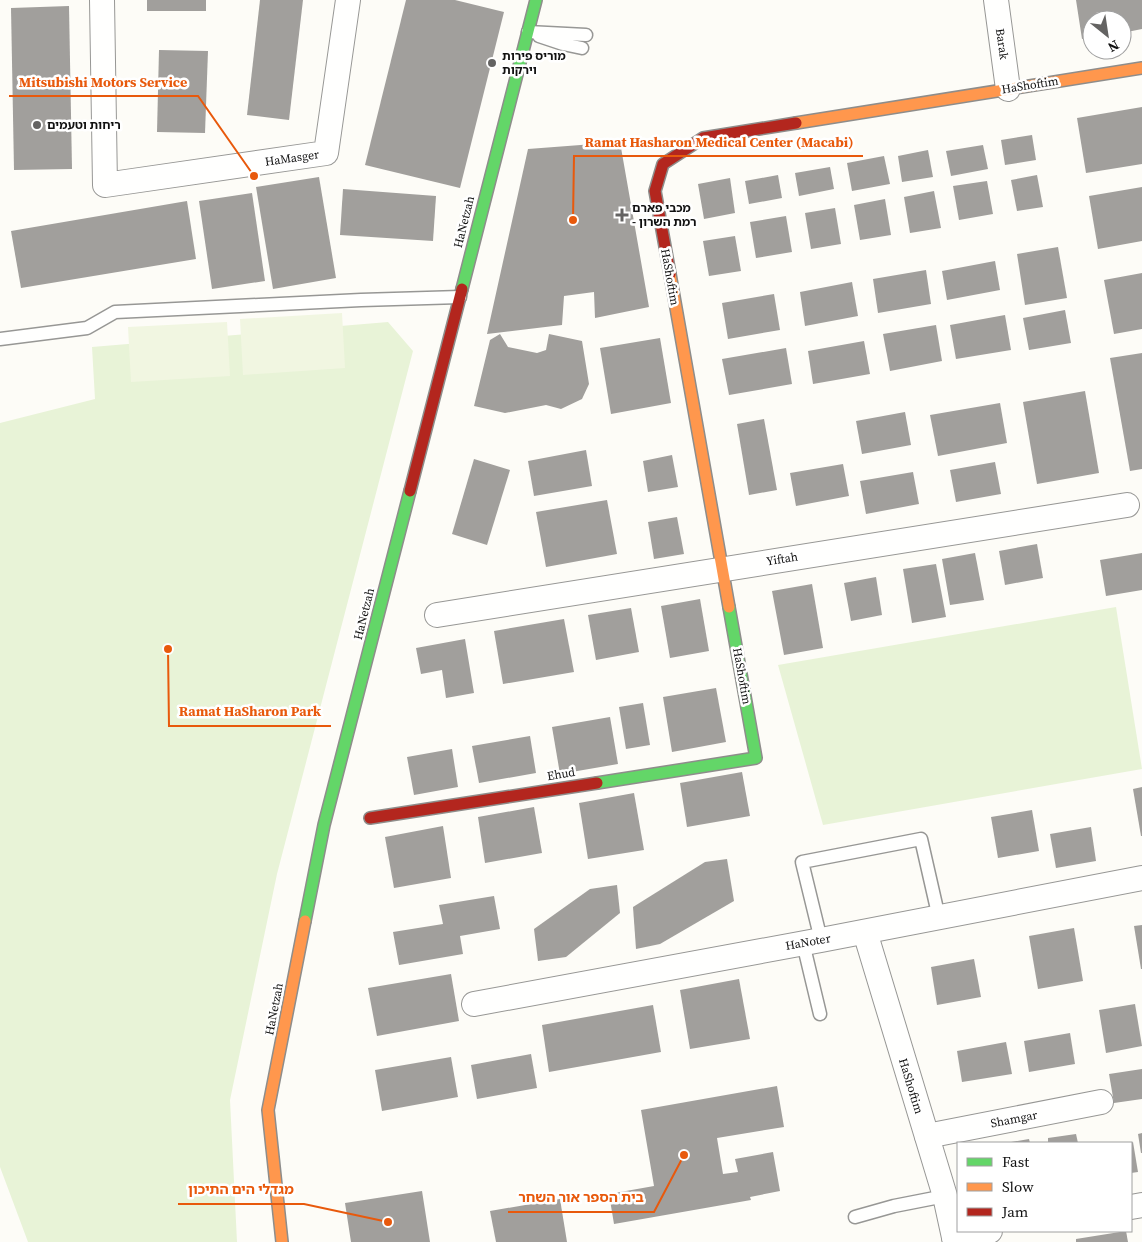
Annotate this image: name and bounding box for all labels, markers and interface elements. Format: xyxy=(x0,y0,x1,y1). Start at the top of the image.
north arrow xyxy=(1082,10,1132,60)
street label: Barak xyxy=(992,27,1012,61)
text: N xyxy=(1104,35,1123,57)
place label: מוריס פירות וירקות xyxy=(502,48,566,78)
marker: מוריס פירות וירקות xyxy=(486,57,498,69)
callout: Mitsubishi Motors Service xyxy=(9,67,198,96)
text: Mitsubishi Motors Service xyxy=(19,72,187,92)
street label: HaShoftim xyxy=(1000,73,1060,97)
place label: ריחות וטעמים xyxy=(47,117,121,133)
marker: ריחות וטעמים xyxy=(31,119,43,131)
callout: Ramat Hasharon Medical Center (Macabi) xyxy=(574,127,863,156)
text: Ramat Hasharon Medical Center (Macabi) xyxy=(585,132,853,152)
street label: HaMasger xyxy=(264,146,320,170)
street label: HaNetzah xyxy=(450,194,478,250)
place label: מכבי פארם - רמת השרון xyxy=(632,200,697,230)
marker: מכבי פארם - רמת השרון xyxy=(616,209,628,221)
street label: HaShoftim xyxy=(657,247,683,307)
street label: Yiftah xyxy=(765,549,799,569)
street label: HaNetzah xyxy=(350,586,378,642)
street label: HaShoftim xyxy=(729,646,755,706)
callout: Ramat HaSharon Park xyxy=(169,697,331,726)
text: Ramat HaSharon Park xyxy=(179,701,322,721)
street label: Ehud xyxy=(546,764,576,784)
street label: HaNoter xyxy=(784,930,832,954)
street label: HaNetzah xyxy=(261,982,287,1036)
street label: HaShoftim xyxy=(895,1056,927,1116)
street label: Shamgar xyxy=(989,1107,1039,1131)
legend xyxy=(957,1142,1132,1232)
text: Fast xyxy=(1002,1151,1029,1172)
callout: מגדלי הים התיכון xyxy=(178,1175,304,1204)
text: Slow xyxy=(1002,1176,1034,1197)
text: מגדלי הים התיכון xyxy=(188,1179,294,1199)
callout: בית הספר אור השחר xyxy=(508,1183,654,1212)
text: בית הספר אור השחר xyxy=(518,1187,644,1207)
text: Jam xyxy=(1001,1201,1029,1222)

